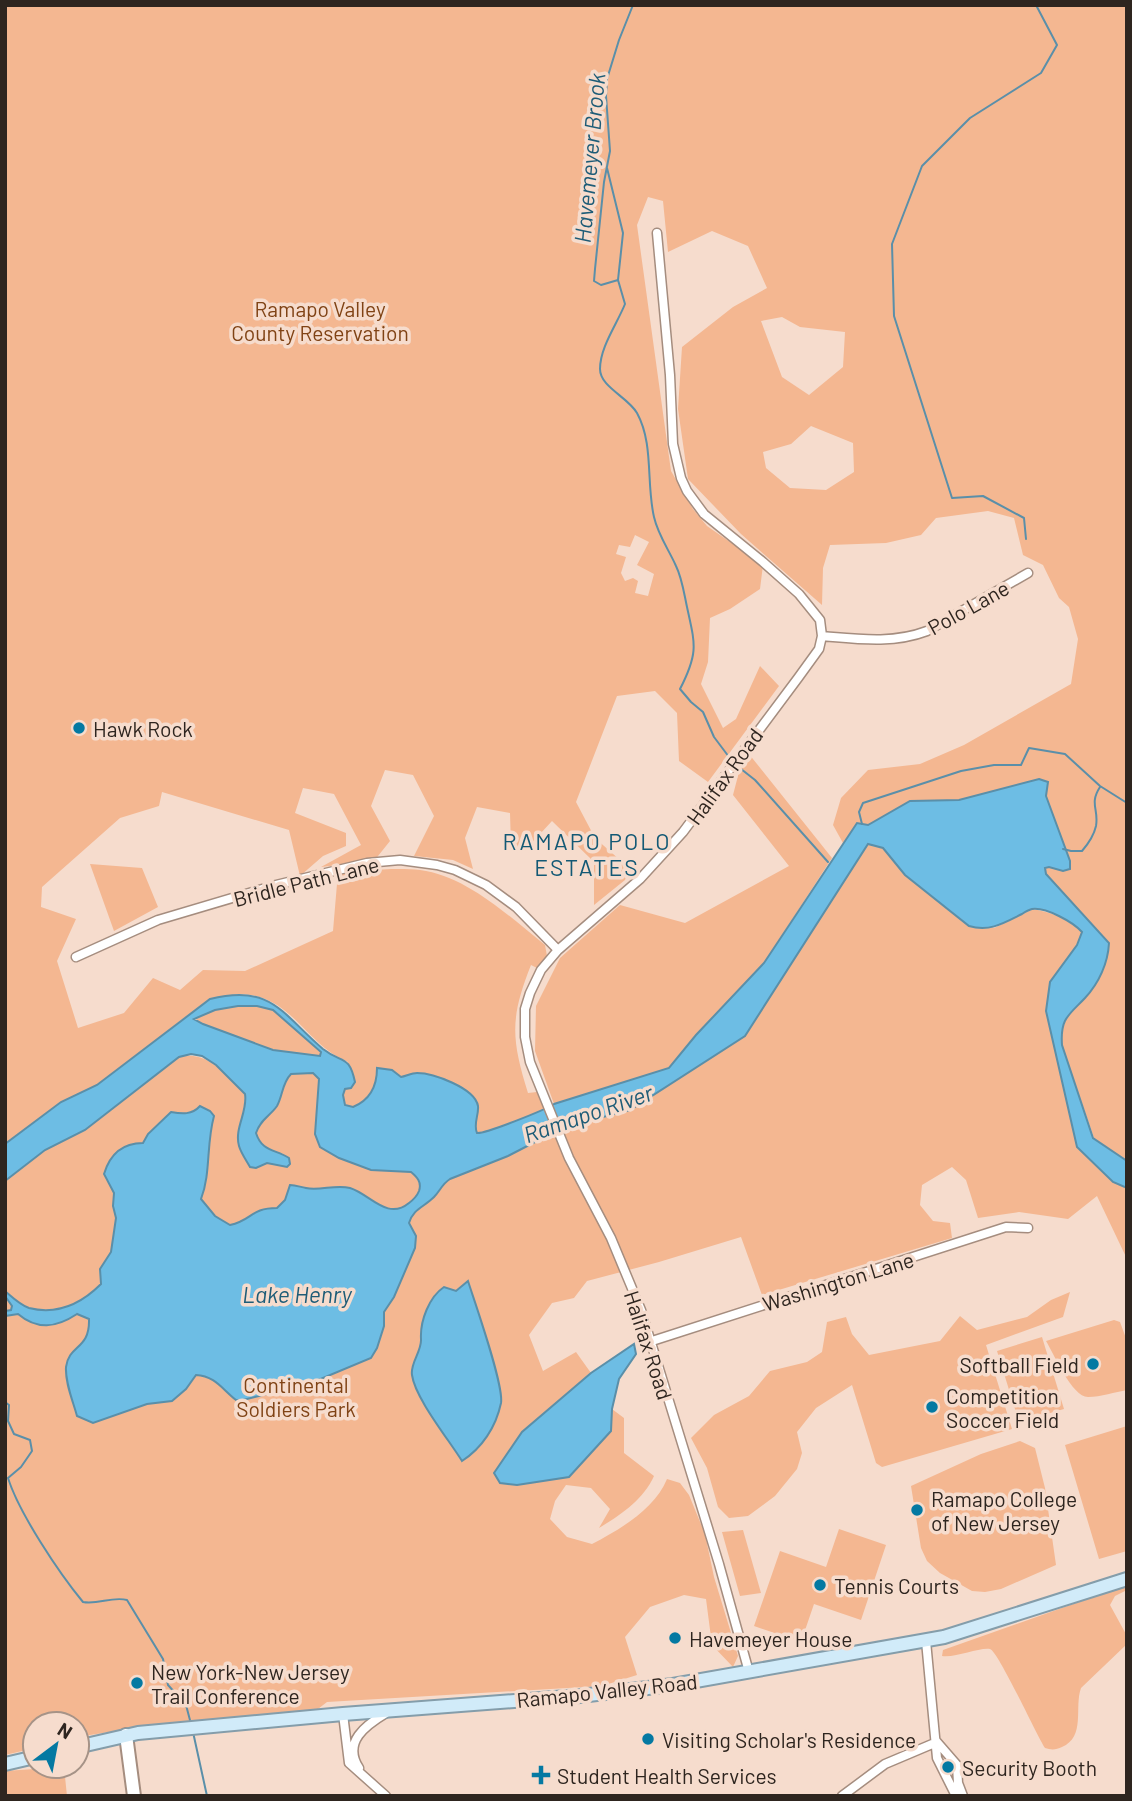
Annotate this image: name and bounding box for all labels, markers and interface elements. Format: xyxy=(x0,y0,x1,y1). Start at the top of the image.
water label: Havemeyer Brook xyxy=(568,72,610,244)
park label: Ramapo Valley County Reservation xyxy=(231,296,409,345)
street label: Polo Lane xyxy=(923,574,1013,640)
place label: Hawk Rock xyxy=(93,716,193,741)
marker: Hawk Rock xyxy=(71,720,87,736)
street label: Halifax Road xyxy=(681,723,767,829)
district label: RAMAPO POLO ESTATES xyxy=(502,827,672,881)
street label: Bridle Path Lane xyxy=(231,851,381,911)
water label: Ramapo River xyxy=(520,1078,657,1148)
street label: Washington Lane xyxy=(759,1246,917,1316)
water label: Lake Henry xyxy=(242,1280,352,1308)
street label: Halifax Road xyxy=(620,1287,678,1403)
place label: Softball Field xyxy=(959,1352,1079,1377)
marker: Softball Field xyxy=(1085,1356,1101,1372)
park label: Continental Soldiers Park xyxy=(236,1372,356,1421)
place label: Competition Soccer Field xyxy=(946,1383,1059,1432)
marker: Competition Soccer Field xyxy=(924,1399,940,1415)
place label: Ramapo College of New Jersey xyxy=(931,1486,1077,1535)
marker: Ramapo College of New Jersey xyxy=(909,1502,925,1518)
place label: Tennis Courts xyxy=(834,1573,959,1598)
marker: Tennis Courts xyxy=(812,1577,828,1593)
place label: Havemeyer House xyxy=(689,1626,852,1651)
marker: Havemeyer House xyxy=(667,1630,683,1646)
place label: New York-New Jersey Trail Conference xyxy=(151,1659,350,1708)
street label: Ramapo Valley Road xyxy=(515,1668,699,1712)
marker: New York-New Jersey Trail Conference xyxy=(129,1675,145,1691)
north arrow xyxy=(21,1710,91,1780)
text: N xyxy=(54,1717,77,1743)
place label: Visiting Scholar's Residence xyxy=(662,1727,916,1752)
marker: Visiting Scholar's Residence xyxy=(640,1731,656,1747)
place label: Security Booth xyxy=(962,1755,1097,1780)
marker: Security Booth xyxy=(940,1759,956,1775)
place label: Student Health Services xyxy=(557,1763,777,1788)
marker: Student Health Services xyxy=(531,1765,551,1785)

